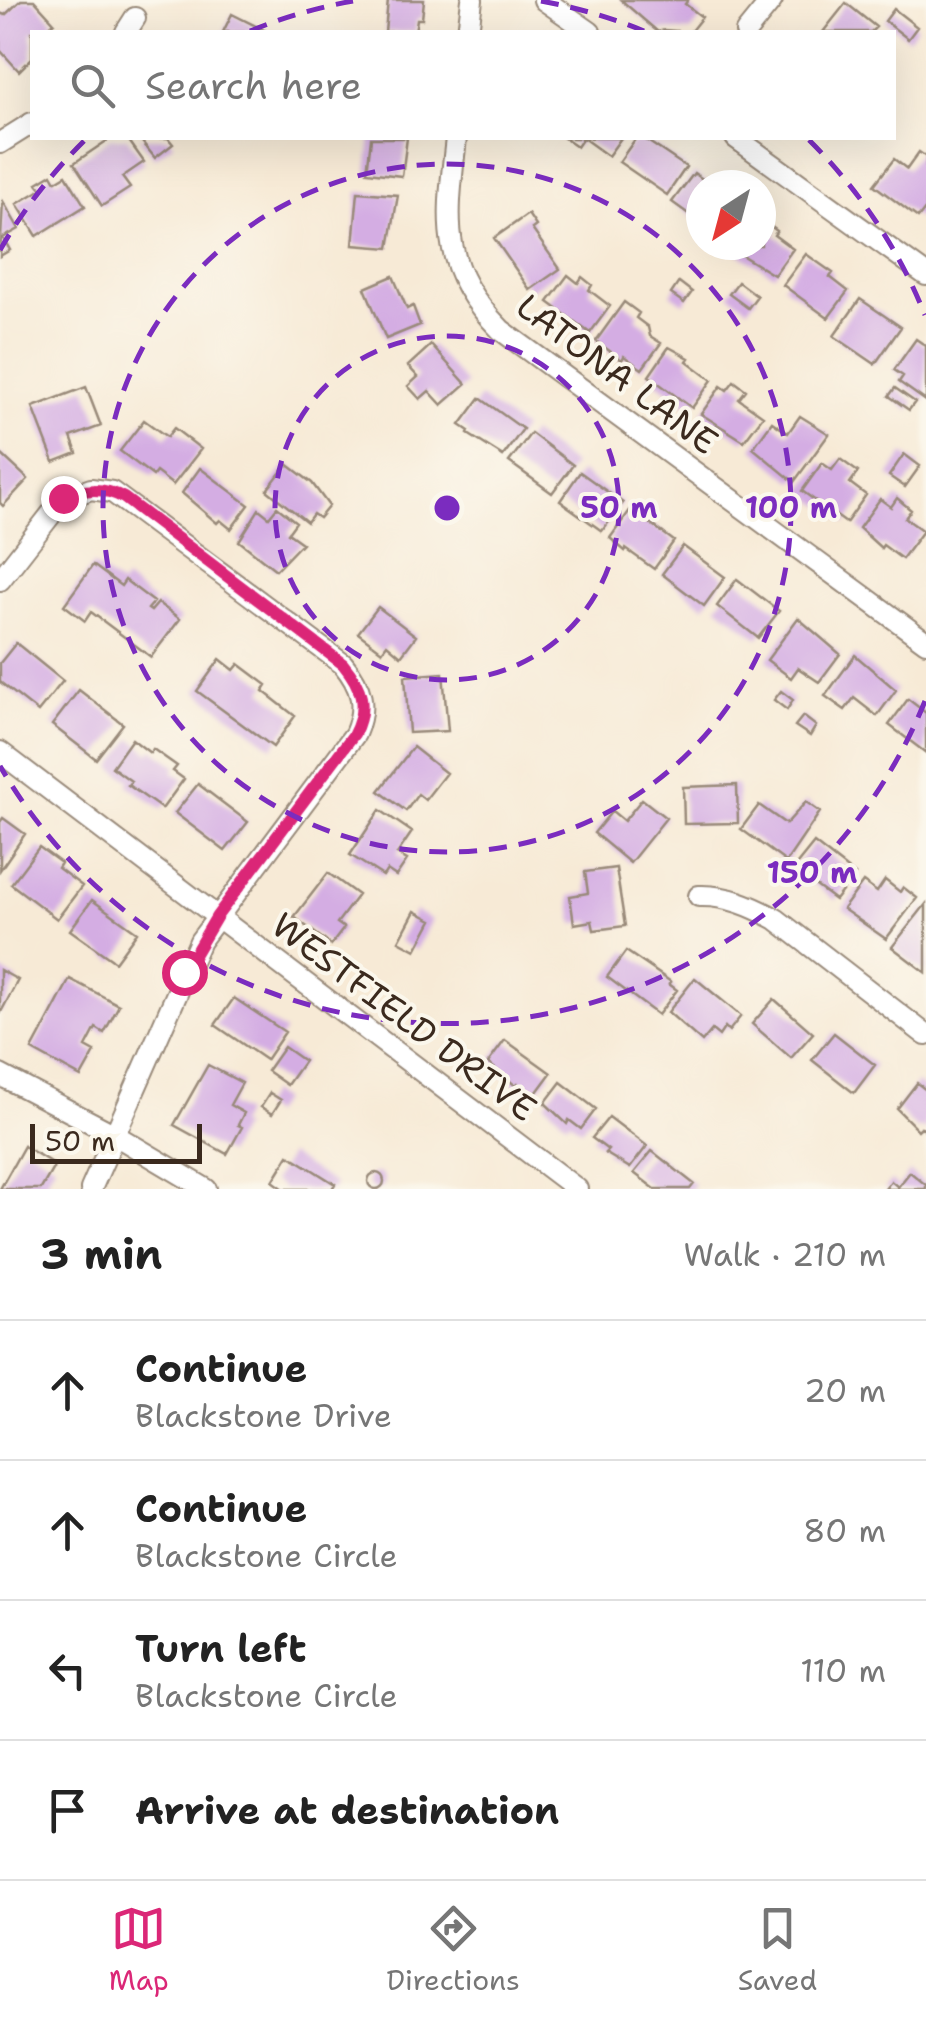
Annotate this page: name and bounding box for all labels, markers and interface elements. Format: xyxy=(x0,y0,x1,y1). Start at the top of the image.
search box xyxy=(30,30,896,140)
icon: search xyxy=(65,58,120,113)
text: Search here xyxy=(145,60,362,111)
north arrow xyxy=(686,170,776,260)
street label: LATONA LANE xyxy=(507,282,728,465)
route end xyxy=(41,476,87,522)
text: 50 m xyxy=(580,487,658,528)
text: 100 m xyxy=(745,487,837,528)
centre of rings xyxy=(429,490,465,526)
text: 150 m xyxy=(767,852,857,893)
street label: WESTFIELD DRIVE xyxy=(262,902,546,1132)
route start xyxy=(162,950,208,996)
scale bar xyxy=(30,1119,202,1164)
text: 50 m xyxy=(45,1122,115,1160)
text: 3 min xyxy=(40,1226,162,1282)
text: Walk · 210 m xyxy=(684,1233,886,1276)
text: Continue xyxy=(135,1343,307,1394)
icon: ahead xyxy=(40,1363,95,1418)
text: 20 m xyxy=(804,1369,886,1412)
text: Blackstone Drive xyxy=(135,1394,392,1437)
text: Continue xyxy=(135,1483,307,1534)
icon: ahead xyxy=(40,1503,95,1558)
text: 80 m xyxy=(803,1509,886,1552)
text: Blackstone Circle xyxy=(135,1534,398,1577)
text: Turn left xyxy=(135,1623,307,1674)
icon: left xyxy=(40,1643,95,1698)
text: 110 m xyxy=(800,1649,886,1692)
text: Blackstone Circle xyxy=(135,1674,398,1717)
icon: arrive xyxy=(40,1783,95,1838)
text: Arrive at destination xyxy=(135,1785,559,1836)
tab: Map xyxy=(109,1901,169,1999)
tab: Directions xyxy=(386,1901,520,1999)
tab: Saved xyxy=(738,1901,817,1999)

